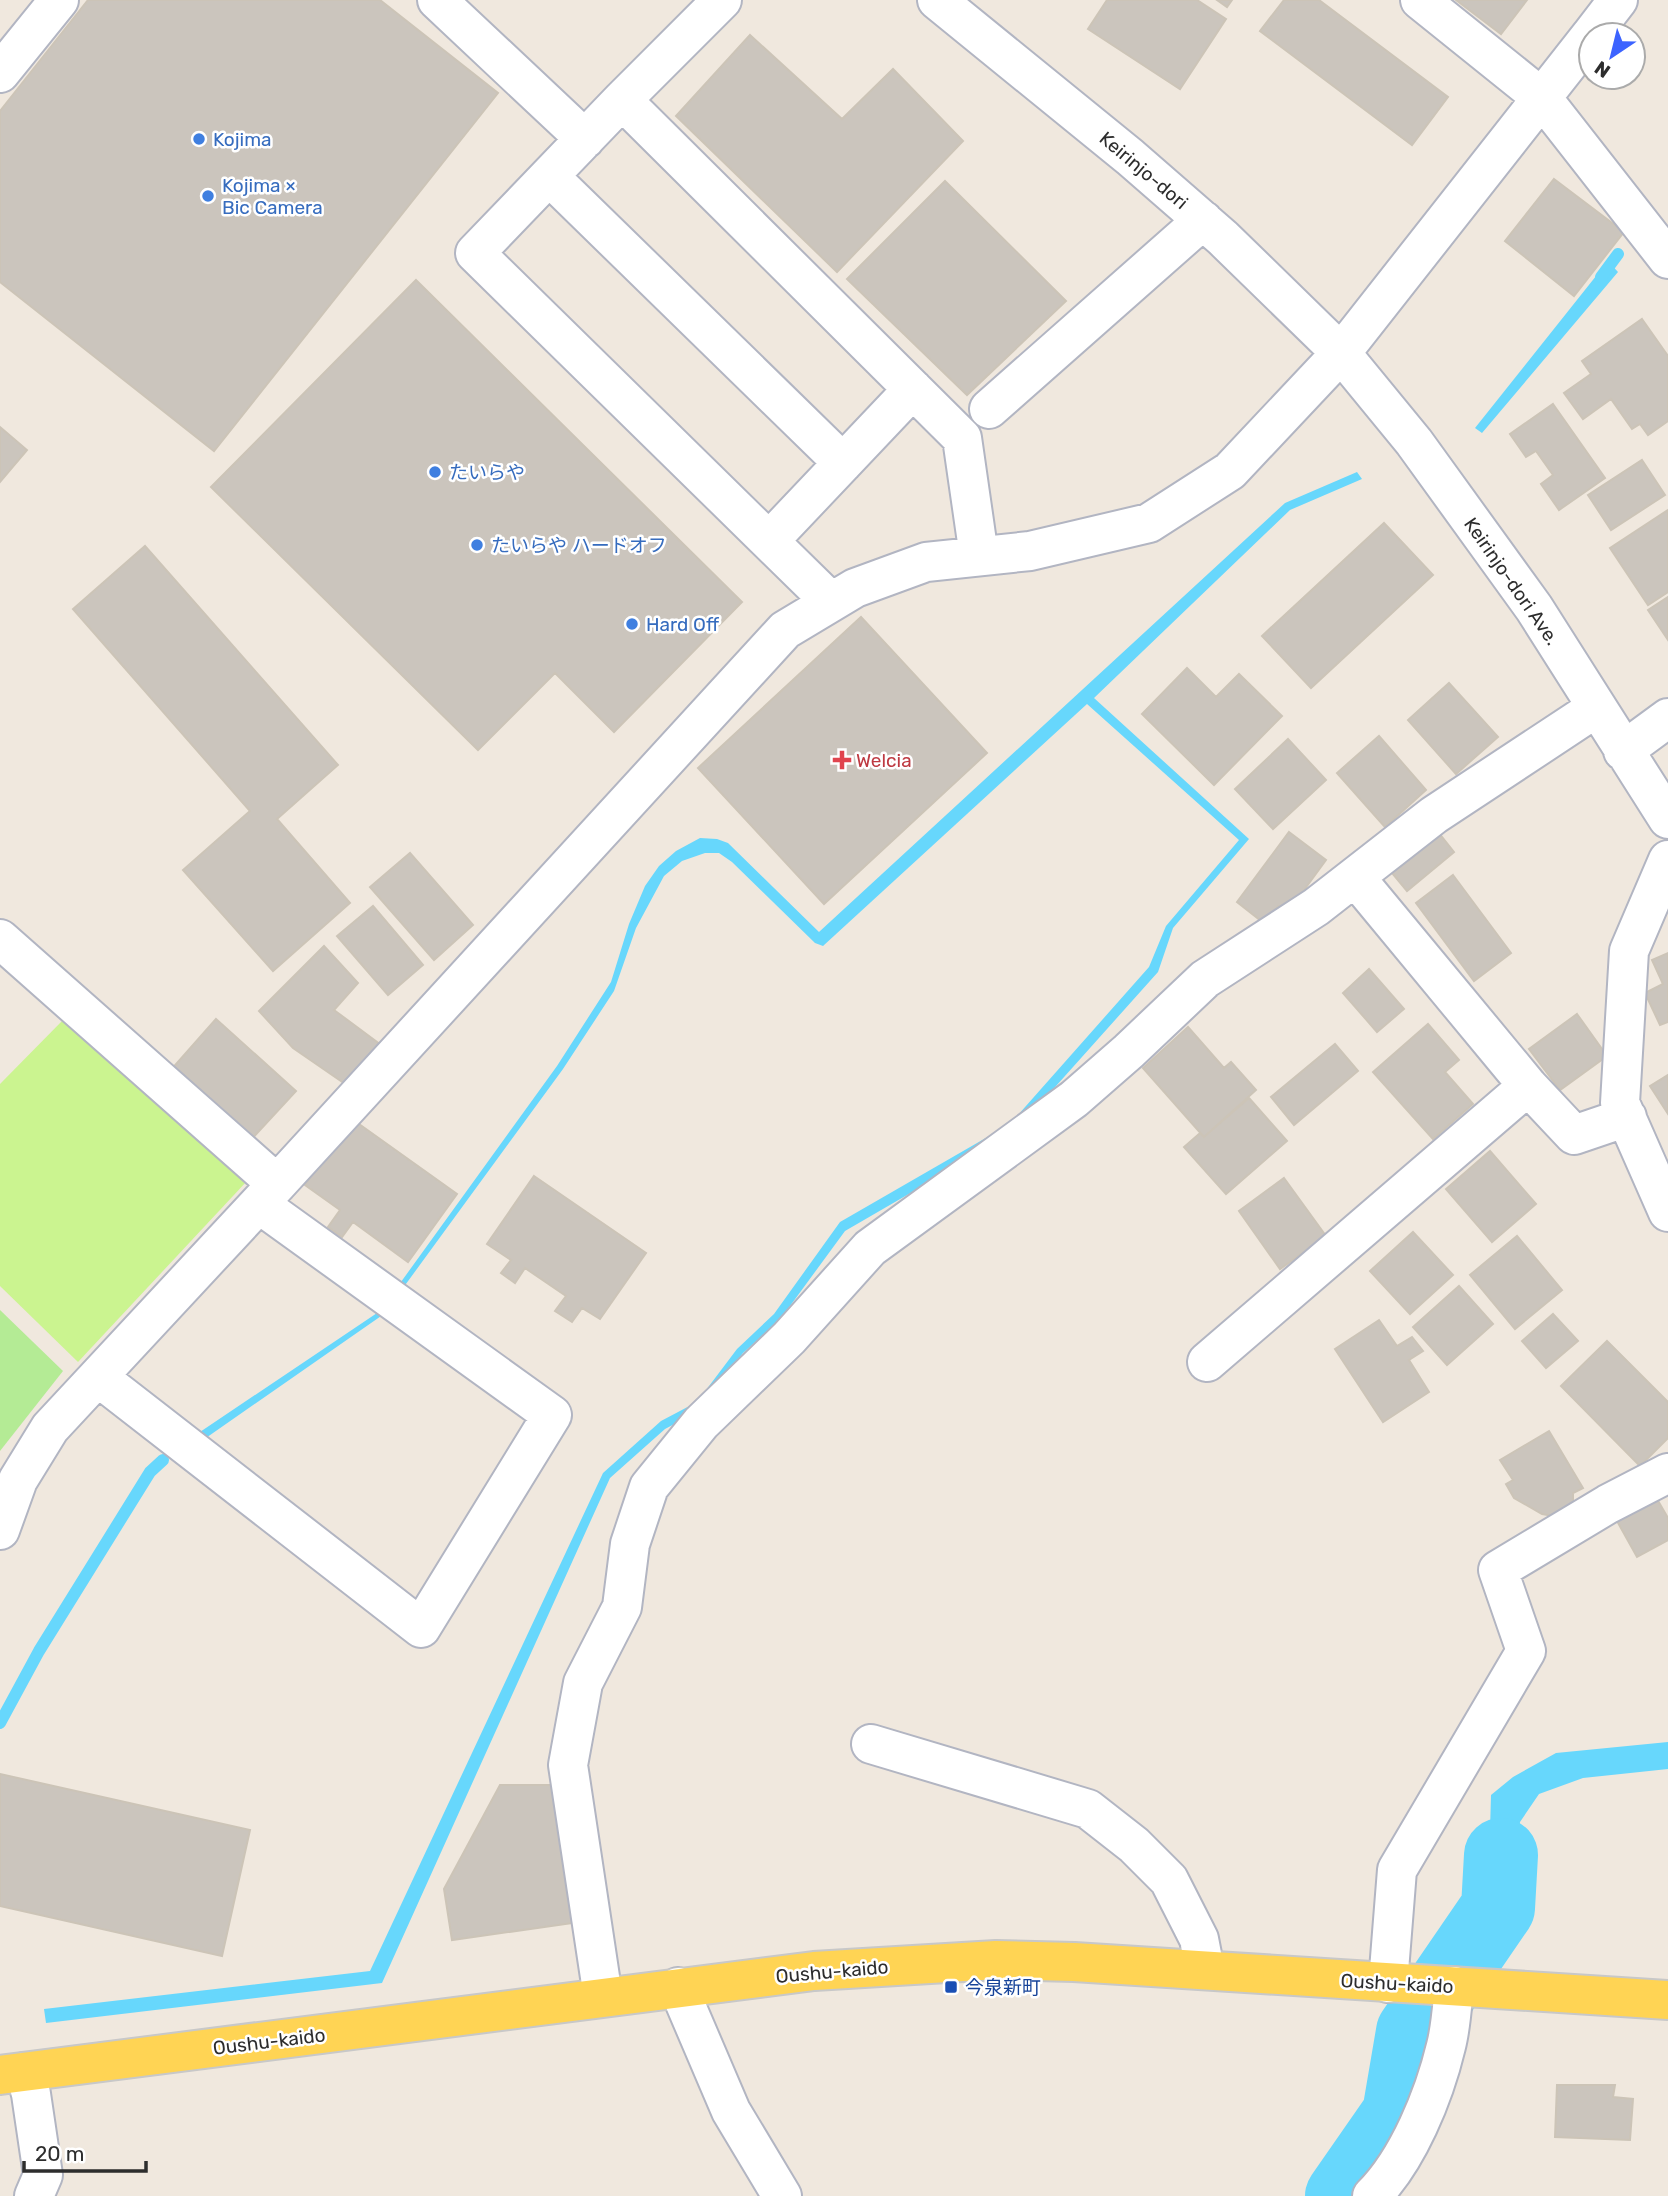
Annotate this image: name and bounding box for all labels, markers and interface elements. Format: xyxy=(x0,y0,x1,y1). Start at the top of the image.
north arrow xyxy=(1577,21,1647,91)
text: N xyxy=(1590,56,1615,83)
street label: Keirinjo-dori xyxy=(1095,127,1193,214)
place label: Kojima xyxy=(213,128,272,151)
marker: Kojima xyxy=(191,131,207,147)
place label: Kojima × Bic Camera xyxy=(222,174,323,219)
marker: Kojima × Bic Camera xyxy=(200,188,216,204)
place label: たいらや xyxy=(449,461,525,484)
marker: たいらや xyxy=(427,464,443,480)
street label: Keirinjo-dori Ave. xyxy=(1459,513,1564,649)
place label: たいらや ハードオフ xyxy=(491,534,667,557)
marker: たいらや ハードオフ xyxy=(469,537,485,553)
place label: Hard Off xyxy=(646,613,720,636)
marker: Hard Off xyxy=(624,616,640,632)
place label: Welcia xyxy=(856,749,912,772)
marker: Welcia xyxy=(834,752,850,768)
street label: Oushu-kaido xyxy=(775,1955,889,1988)
street label: Oushu-kaido xyxy=(1340,1969,1454,1998)
place label: 今泉新町 xyxy=(965,1976,1041,1999)
marker: 今泉新町 xyxy=(943,1979,959,1995)
street label: Oushu-kaido xyxy=(212,2023,327,2060)
scale bar xyxy=(24,2130,147,2174)
text: 20 m xyxy=(35,2141,84,2166)

